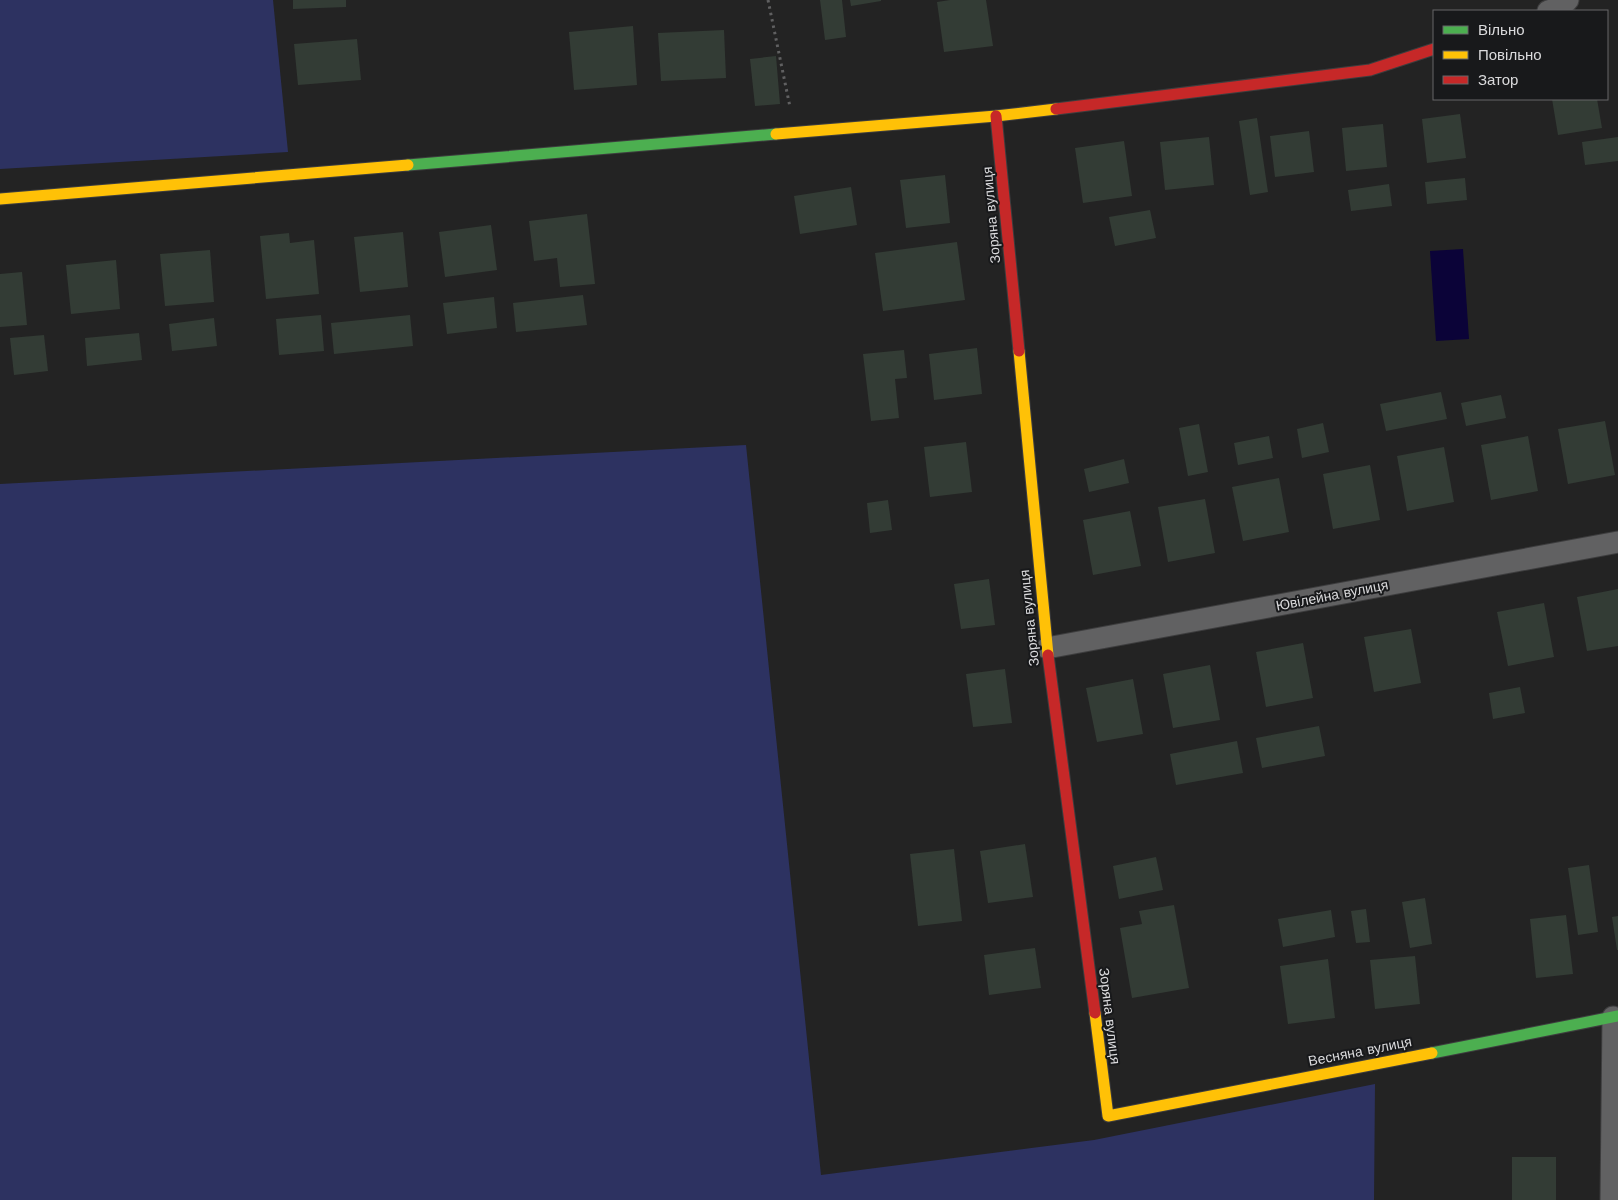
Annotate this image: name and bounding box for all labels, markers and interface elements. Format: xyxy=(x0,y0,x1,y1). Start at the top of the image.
legend xyxy=(1433,10,1608,100)
text: Вільно xyxy=(1478,21,1525,39)
text: Повільно xyxy=(1478,46,1542,64)
text: Затор xyxy=(1478,71,1518,89)
street label: Зоряна вулиця xyxy=(979,166,1003,264)
street label: Зоряна вулиця xyxy=(1016,569,1042,667)
street label: Ювілейна вулиця xyxy=(1274,576,1390,614)
street label: Зоряна вулиця xyxy=(1096,967,1124,1065)
street label: Весняна вулиця xyxy=(1307,1033,1413,1069)

